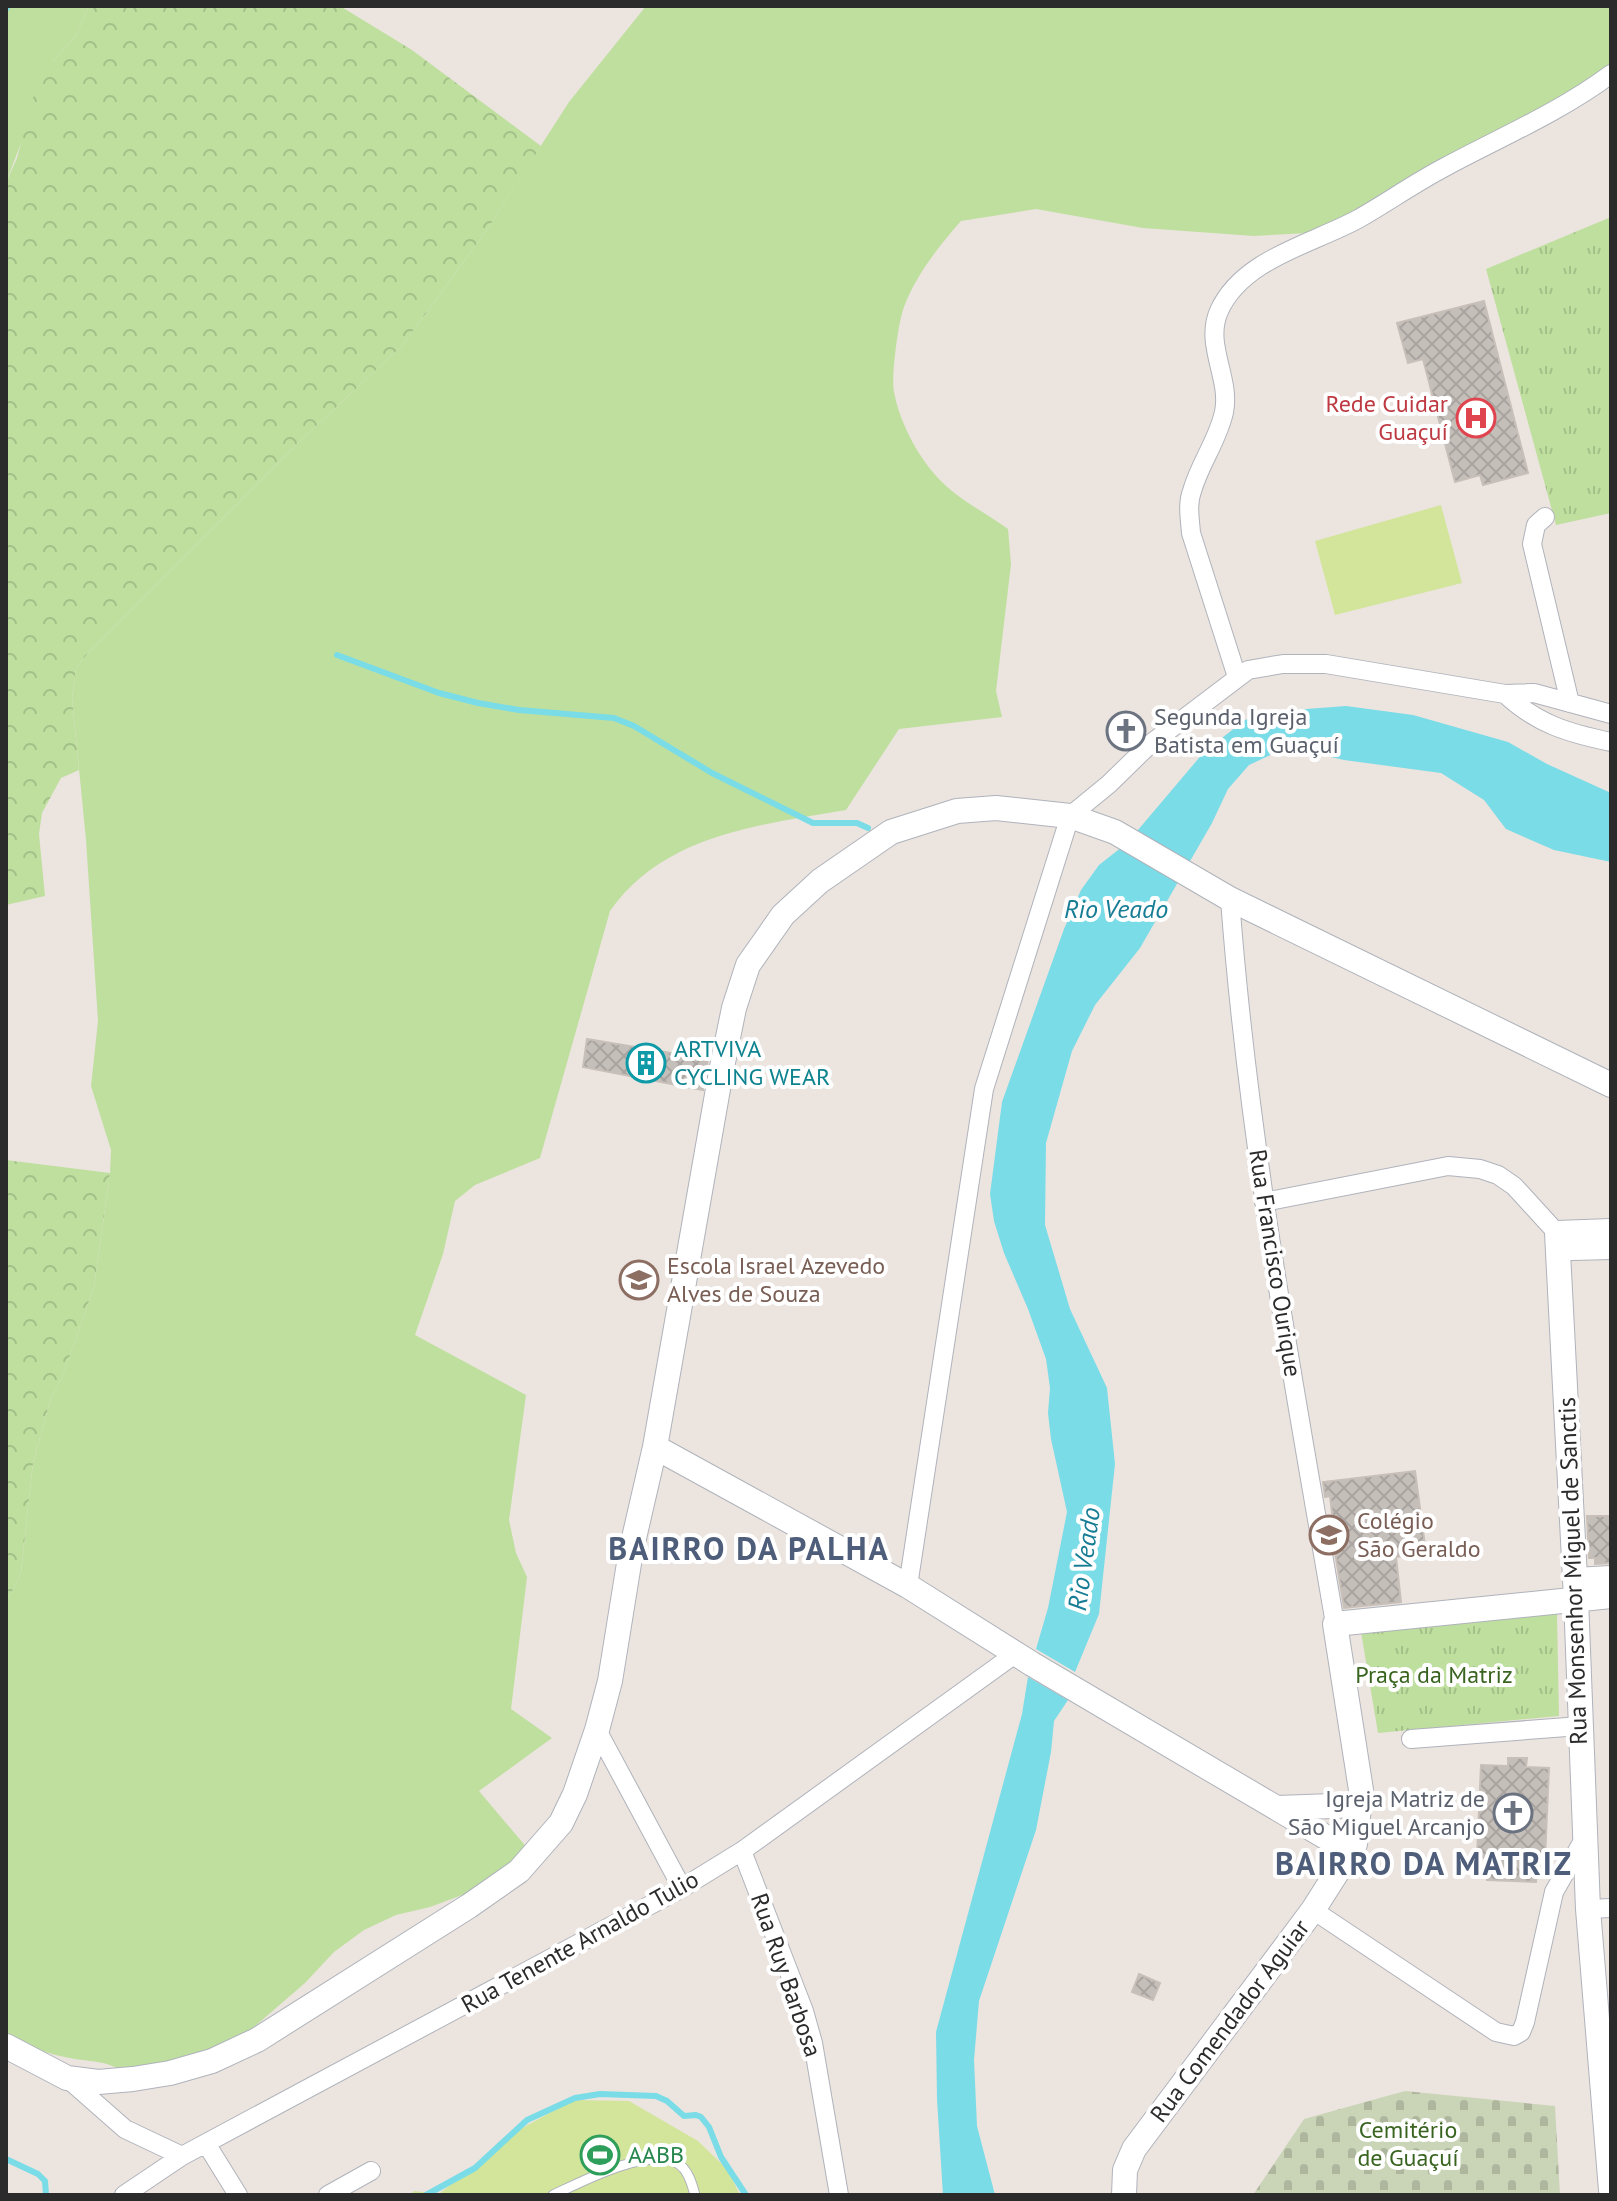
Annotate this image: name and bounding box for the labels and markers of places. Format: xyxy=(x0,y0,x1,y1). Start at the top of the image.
place label: Rede Cuidar Guaçuí xyxy=(1326,388,1448,447)
hospital icon: Rede Cuidar Guaçuí xyxy=(1455,397,1497,439)
place label: Segunda Igreja Batista em Guaçuí xyxy=(1154,701,1339,760)
church icon: Segunda Igreja Batista em Guaçuí xyxy=(1105,710,1147,752)
place label: ARTVIVA CYCLING WEAR xyxy=(674,1033,830,1092)
building icon: ARTVIVA CYCLING WEAR xyxy=(625,1042,667,1084)
place label: Escola Israel Azevedo Alves de Souza xyxy=(667,1250,885,1309)
school or university icon: Escola Israel Azevedo Alves de Souza xyxy=(618,1259,660,1301)
place label: Colégio São Geraldo xyxy=(1357,1505,1481,1564)
school or university icon: Colégio São Geraldo xyxy=(1308,1514,1350,1556)
place label: Igreja Matriz de São Miguel Arcanjo xyxy=(1288,1783,1485,1842)
church icon: Igreja Matriz de São Miguel Arcanjo xyxy=(1492,1792,1534,1834)
sports icon: AABB xyxy=(579,2134,621,2176)
place label: AABB xyxy=(628,2139,684,2170)

